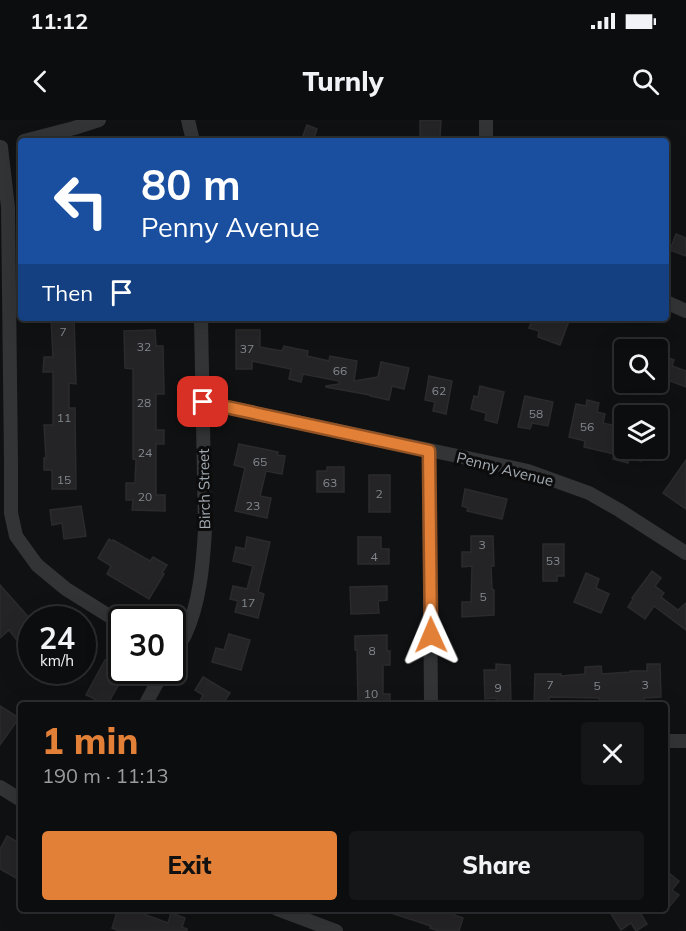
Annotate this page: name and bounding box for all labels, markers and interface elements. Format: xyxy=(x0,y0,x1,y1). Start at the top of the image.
text: 11:12 xyxy=(30,7,88,35)
text: Turnly xyxy=(302,64,384,98)
icon: back xyxy=(24,65,57,98)
icon: search xyxy=(629,65,662,98)
text: 80 m xyxy=(141,158,241,211)
icon: left xyxy=(42,162,120,240)
text: Penny Avenue xyxy=(141,210,320,244)
icon: arrive xyxy=(105,276,138,309)
text: Then xyxy=(42,279,93,307)
house number: 7 xyxy=(59,324,67,339)
house number: 32 xyxy=(137,339,151,354)
map controls xyxy=(614,339,668,459)
button: search xyxy=(614,339,668,393)
house number: 37 xyxy=(240,341,254,356)
house number: 66 xyxy=(333,363,347,378)
pin xyxy=(177,376,228,427)
house number: 62 xyxy=(432,383,446,398)
icon: arrive xyxy=(186,385,219,418)
house number: 28 xyxy=(137,395,151,410)
button: layers xyxy=(614,405,668,459)
house number: 58 xyxy=(529,406,543,421)
house number: 11 xyxy=(57,410,71,425)
house number: 56 xyxy=(580,419,594,434)
house number: 24 xyxy=(138,445,152,460)
street label: Birch Street xyxy=(194,448,214,530)
street label: Penny Avenue xyxy=(455,448,555,490)
house number: 65 xyxy=(253,454,267,469)
house number: 15 xyxy=(57,472,71,487)
house number: 63 xyxy=(323,475,337,490)
house number: 2 xyxy=(375,486,383,501)
house number: 20 xyxy=(138,489,152,504)
house number: 23 xyxy=(246,498,260,513)
house number: 3 xyxy=(478,537,486,552)
house number: 4 xyxy=(370,549,378,564)
house number: 53 xyxy=(546,553,560,568)
house number: 5 xyxy=(479,589,487,604)
house number: 17 xyxy=(241,595,255,610)
position arrow xyxy=(399,603,463,667)
speed limit sign: 30 xyxy=(108,606,186,684)
text: 24 xyxy=(39,619,75,657)
house number: 8 xyxy=(368,643,376,658)
text: km/h xyxy=(40,651,74,670)
house number: 7 xyxy=(546,677,554,692)
house number: 3 xyxy=(641,677,649,692)
house number: 5 xyxy=(593,678,601,693)
house number: 9 xyxy=(494,680,502,695)
house number: 10 xyxy=(364,686,378,701)
text: 1 min xyxy=(42,718,138,763)
button: close xyxy=(581,722,644,785)
text: 190 m · 11:13 xyxy=(42,763,168,788)
button: Exit xyxy=(42,831,337,900)
button: Share xyxy=(349,831,644,900)

